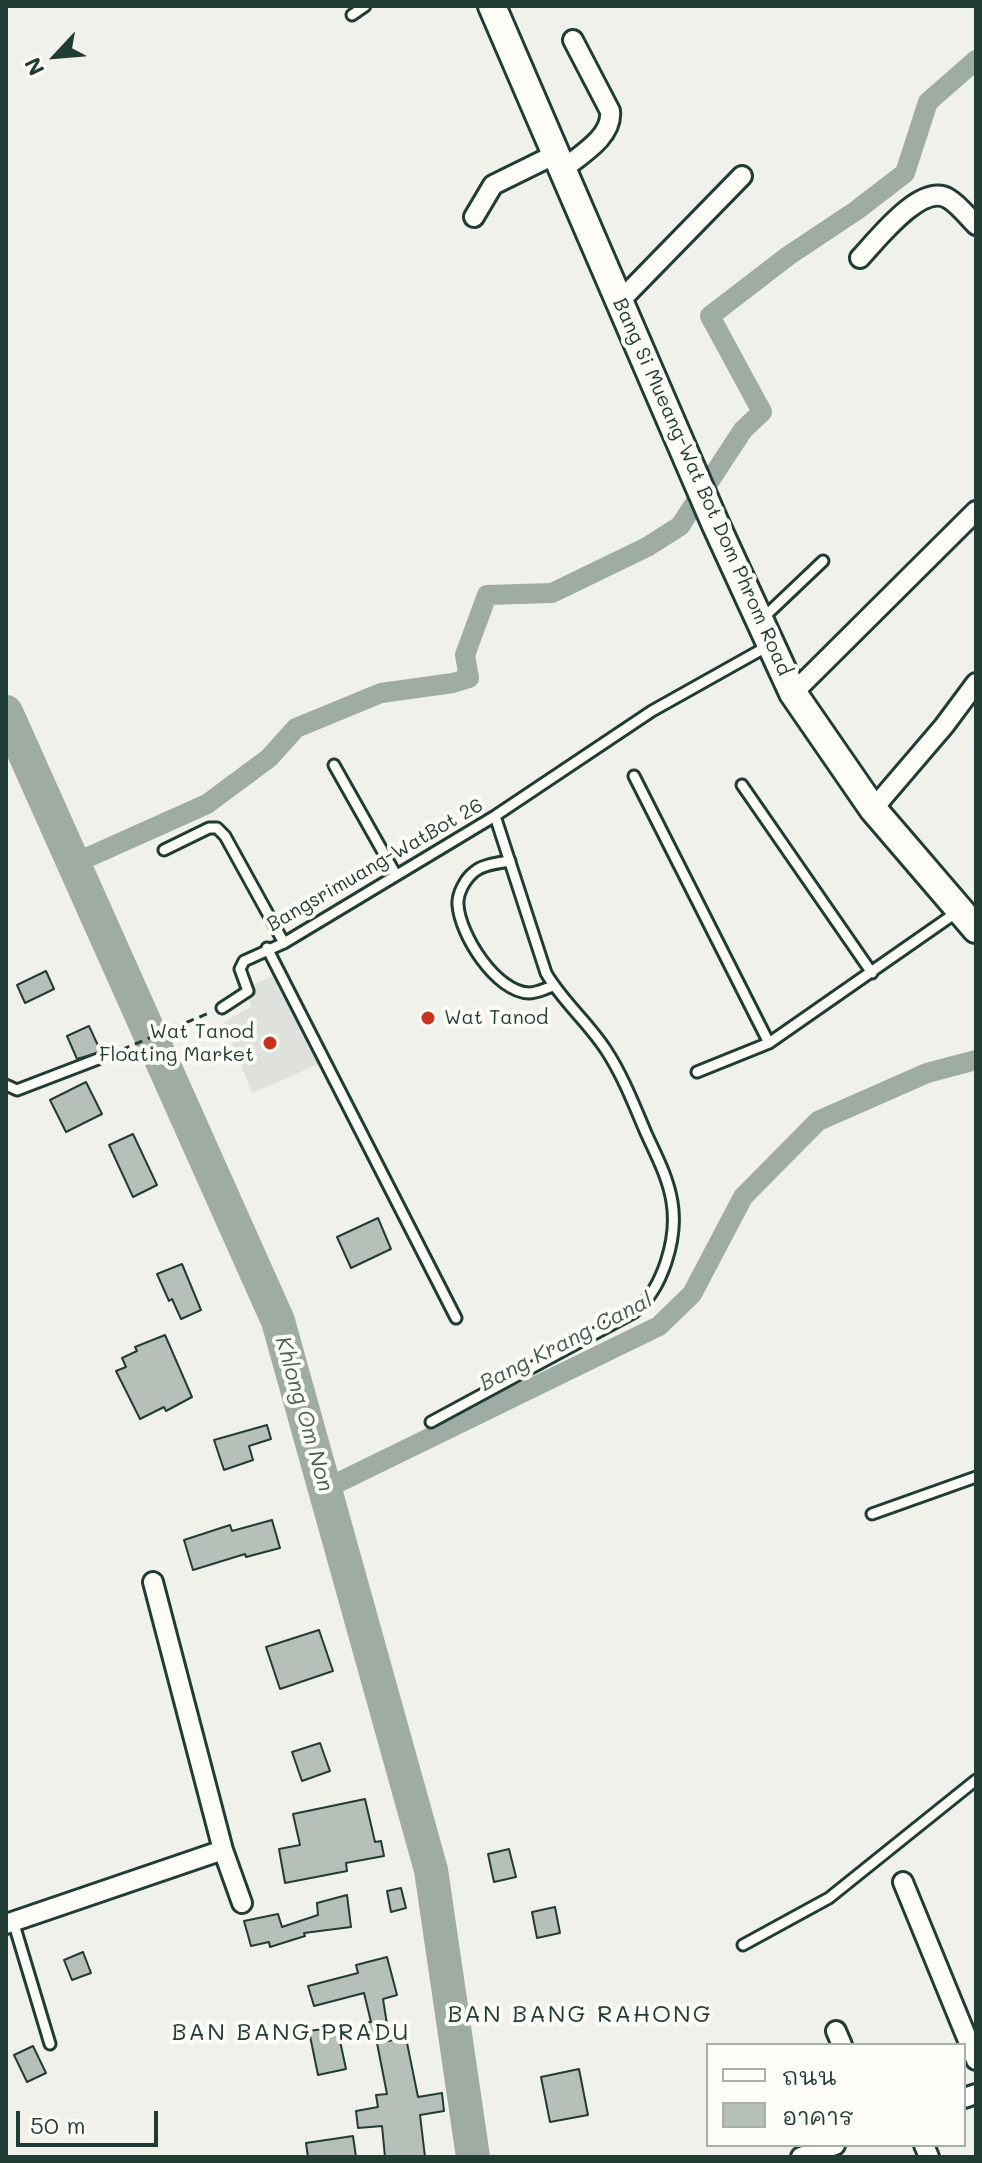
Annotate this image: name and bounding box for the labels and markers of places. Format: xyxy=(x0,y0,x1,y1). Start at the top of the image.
place label: Wat Tanod xyxy=(444,1006,548,1030)
marker: Wat Tanod xyxy=(419,1009,437,1027)
place label: Wat Tanod Floating Market xyxy=(99,1020,254,1067)
marker: Wat Tanod Floating Market xyxy=(261,1034,279,1052)

